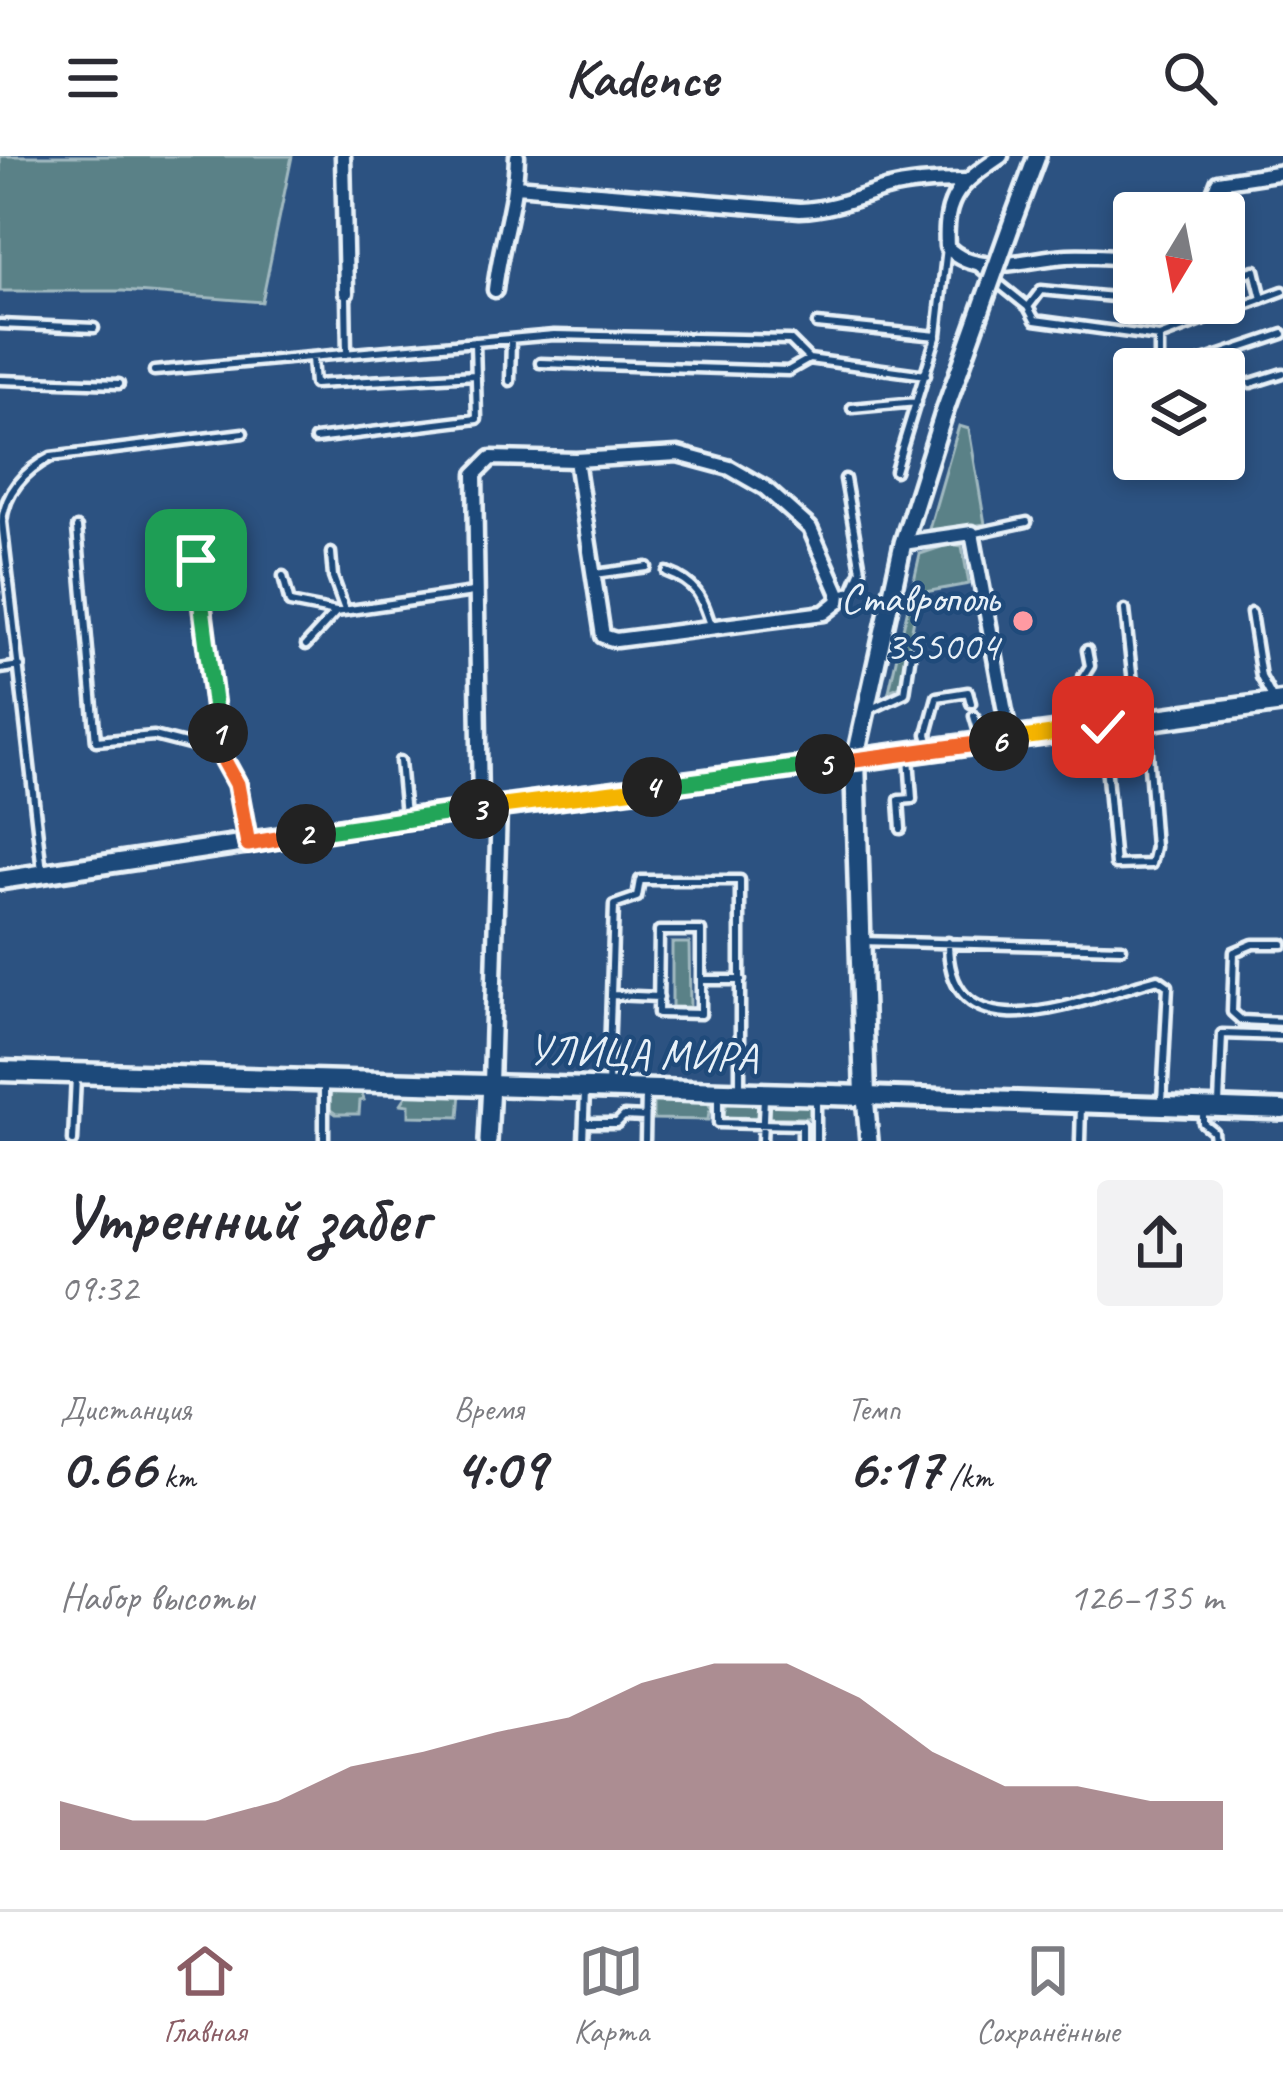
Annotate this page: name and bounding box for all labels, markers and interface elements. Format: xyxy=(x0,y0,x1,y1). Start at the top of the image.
text: Kadence xyxy=(565,44,718,112)
icon: menu xyxy=(60,45,126,111)
icon: search xyxy=(1157,45,1223,111)
north arrow xyxy=(1113,192,1245,324)
map controls xyxy=(1113,192,1245,480)
button: layers xyxy=(1113,348,1245,480)
pin xyxy=(145,509,247,611)
icon: arrive xyxy=(163,527,229,593)
place label: Ставрополь 355004 xyxy=(840,572,1003,673)
marker: Ставрополь 355004 xyxy=(1010,608,1036,634)
pin xyxy=(1052,676,1154,778)
icon: check xyxy=(1070,694,1136,760)
pin: 1 xyxy=(188,703,248,763)
pin: 6 xyxy=(969,711,1029,771)
text: 1 xyxy=(211,712,225,754)
text: 6 xyxy=(991,720,1007,762)
pin: 5 xyxy=(795,734,855,794)
text: 5 xyxy=(818,743,832,785)
pin: 4 xyxy=(622,757,682,817)
text: 4 xyxy=(645,766,659,808)
pin: 3 xyxy=(449,779,509,839)
text: 3 xyxy=(472,788,486,830)
pin: 2 xyxy=(276,804,336,864)
text: 2 xyxy=(299,813,313,855)
street label: УЛИЦА МИРА xyxy=(528,1023,759,1084)
text: Утренний забег xyxy=(60,1177,428,1260)
button: share xyxy=(1097,1180,1223,1306)
text: 09:32 xyxy=(60,1264,138,1313)
text: Дистанция xyxy=(60,1388,192,1430)
text: Время xyxy=(454,1388,523,1430)
text: Темп xyxy=(847,1388,900,1430)
text: 0.66 xyxy=(60,1430,155,1506)
text: 4:09 xyxy=(454,1430,546,1506)
text: 6:17 xyxy=(847,1430,941,1506)
text: km xyxy=(155,1456,196,1498)
text: /km xyxy=(941,1456,992,1498)
text: Набор высоты xyxy=(60,1573,254,1622)
text: 126–135 m xyxy=(1069,1573,1223,1622)
tab: Главная xyxy=(164,1938,246,2052)
tab: Карта xyxy=(573,1938,649,2052)
tab: Сохранённые xyxy=(976,1938,1119,2052)

